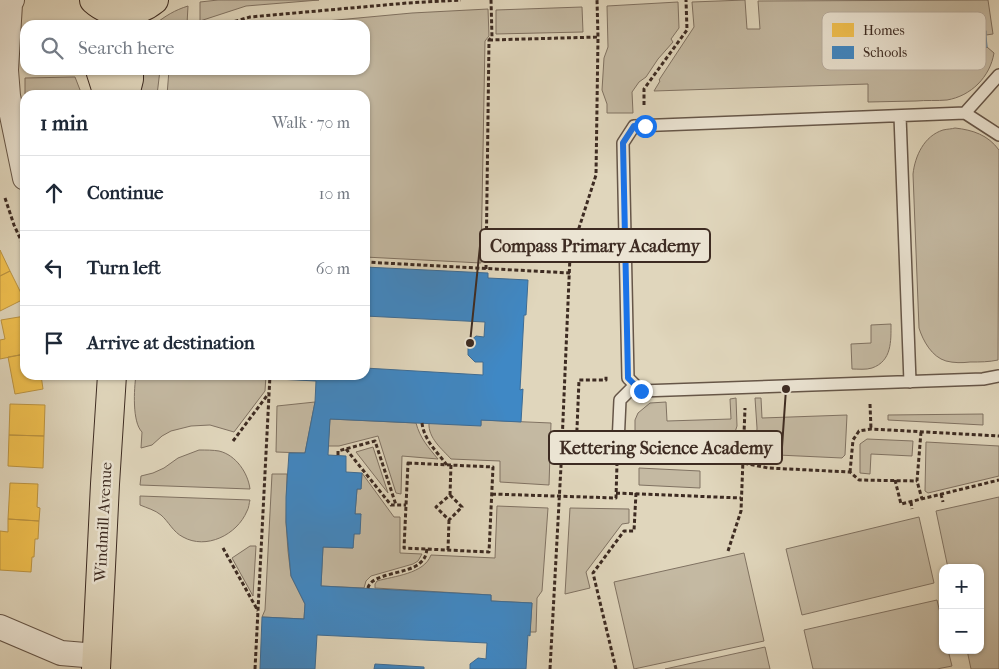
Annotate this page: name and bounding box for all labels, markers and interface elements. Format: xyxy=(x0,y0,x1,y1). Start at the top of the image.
legend xyxy=(822,12,986,70)
search box xyxy=(20,20,370,75)
text: Homes xyxy=(863,22,905,39)
icon: search xyxy=(38,34,66,62)
text: Search here xyxy=(78,37,174,59)
text: Schools xyxy=(863,44,907,61)
text: 1 min xyxy=(40,111,88,135)
text: Walk · 70 m xyxy=(272,113,350,132)
route start xyxy=(634,115,657,138)
icon: ahead xyxy=(40,179,68,207)
text: Continue xyxy=(87,182,163,204)
text: 10 m xyxy=(319,184,350,203)
callout: Compass Primary Academy xyxy=(480,229,710,262)
text: Compass Primary Academy xyxy=(490,236,702,257)
icon: left xyxy=(40,254,68,282)
text: Turn left xyxy=(87,257,161,279)
text: 60 m xyxy=(316,259,350,278)
icon: arrive xyxy=(40,329,68,357)
text: Arrive at destination xyxy=(87,332,255,354)
route end xyxy=(630,380,653,403)
callout: Kettering Science Academy xyxy=(549,431,782,464)
text: Kettering Science Academy xyxy=(559,438,774,459)
street label: Windmill Avenue xyxy=(90,461,116,584)
map controls xyxy=(939,564,984,654)
button: + xyxy=(939,564,984,609)
button: − xyxy=(939,609,984,654)

